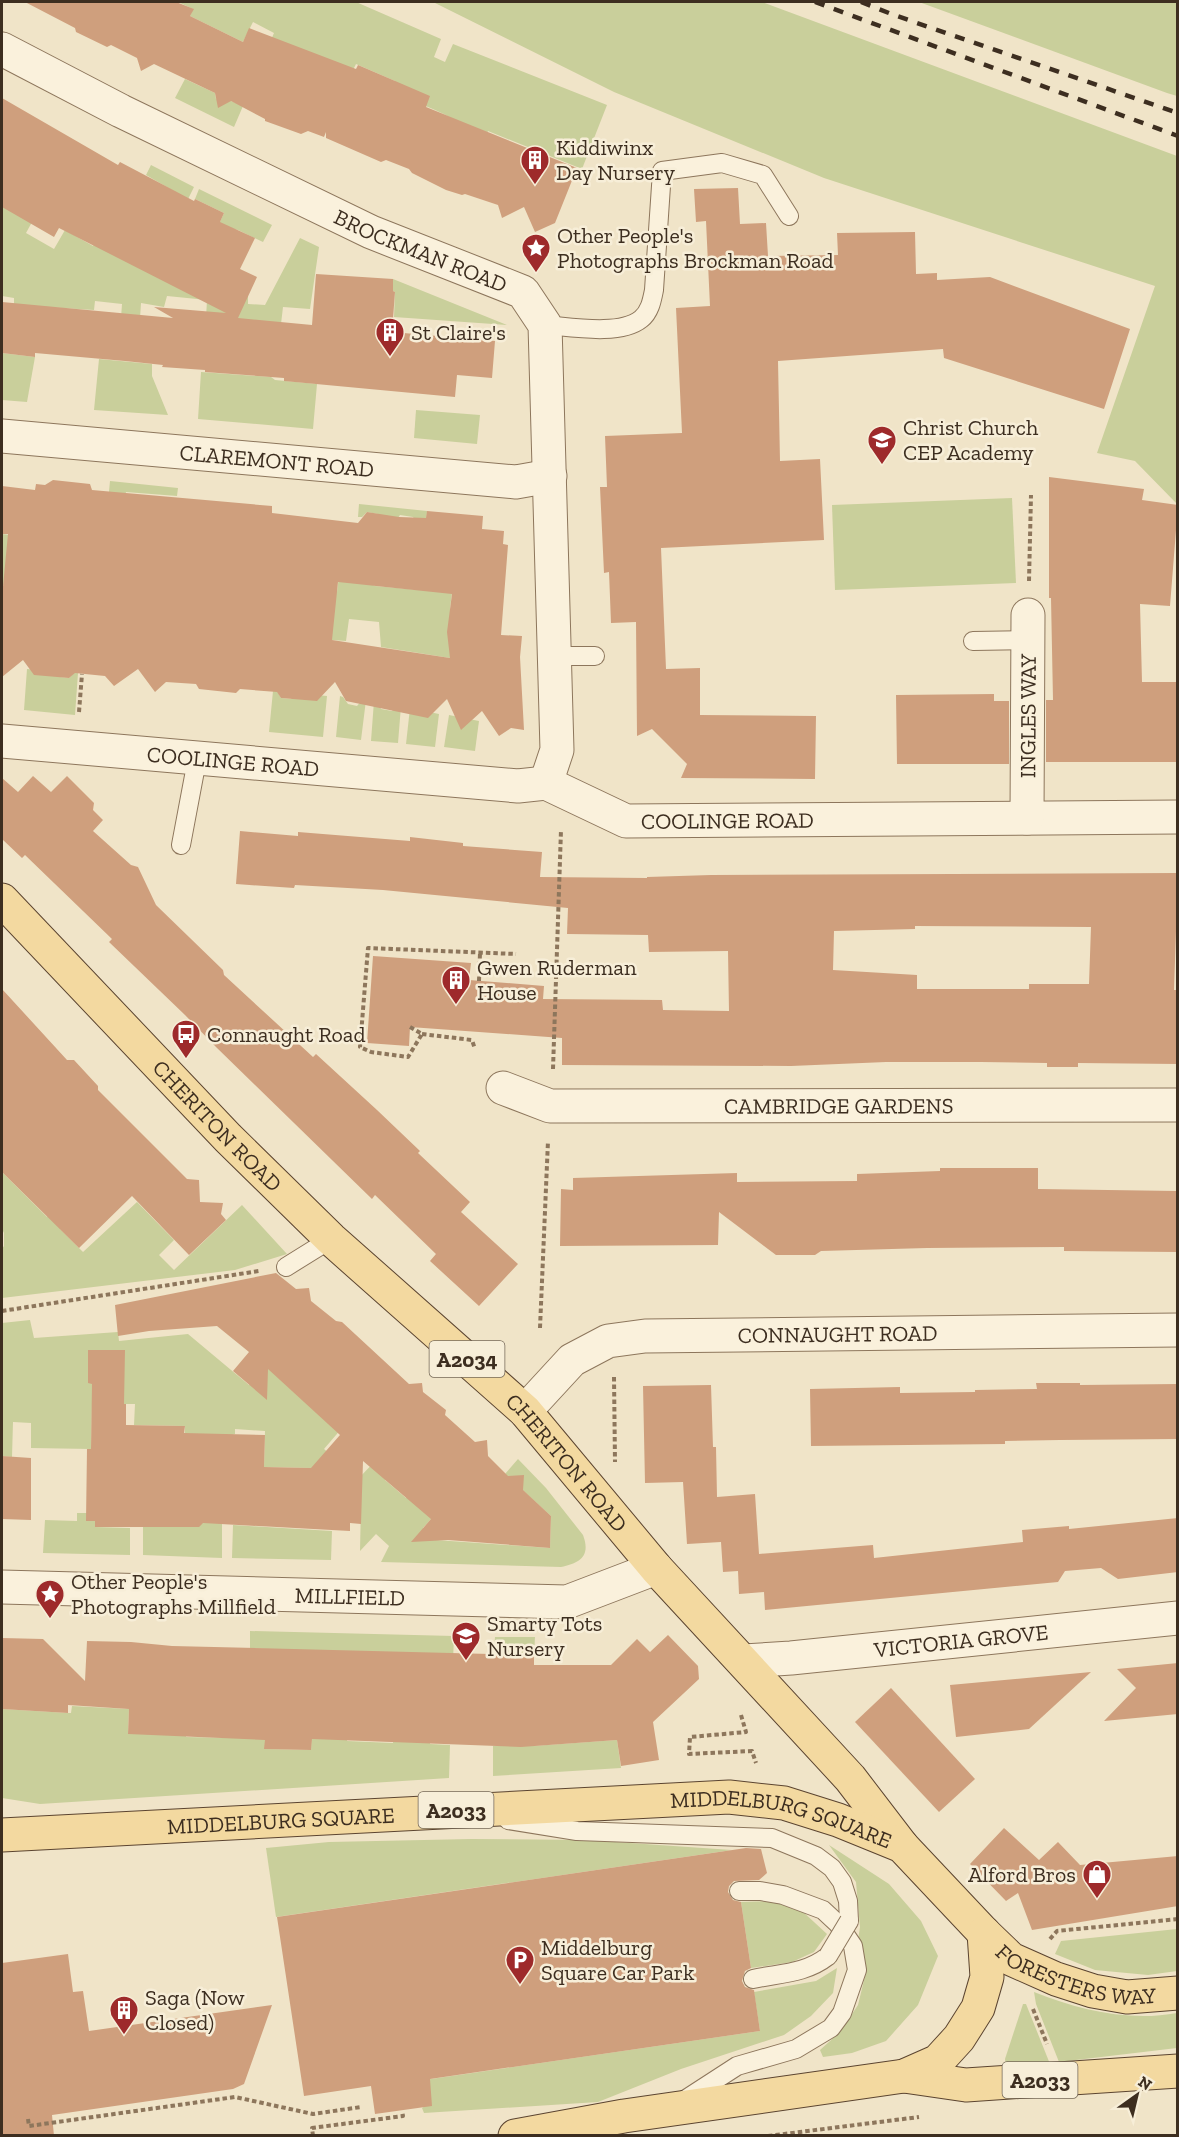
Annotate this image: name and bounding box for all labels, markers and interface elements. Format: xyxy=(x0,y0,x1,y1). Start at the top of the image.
place label: Kiddiwinx Day Nursery xyxy=(556,134,676,186)
building icon: Kiddiwinx Day Nursery xyxy=(519,144,551,186)
street label: BROCKMAN ROAD xyxy=(330,203,511,298)
place label: Other People's Photographs Brockman Road xyxy=(557,222,834,274)
place icon: Other People's Photographs Brockman Road xyxy=(520,232,552,274)
building icon: St Claire's xyxy=(374,316,406,358)
place label: St Claire's xyxy=(411,319,506,346)
place label: Christ Church CEP Academy xyxy=(903,414,1039,466)
school or university icon: Christ Church CEP Academy xyxy=(866,424,898,466)
street label: CLAREMONT ROAD xyxy=(179,438,375,483)
street label: INGLES WAY xyxy=(1014,653,1041,778)
street label: COOLINGE ROAD xyxy=(146,740,320,782)
street label: COOLINGE ROAD xyxy=(641,806,814,834)
place label: Gwen Ruderman House xyxy=(477,954,637,1006)
building icon: Gwen Ruderman House xyxy=(440,964,472,1006)
bus stop icon: Connaught Road xyxy=(170,1018,202,1060)
place label: Connaught Road xyxy=(207,1021,366,1048)
street label: CHERITON ROAD xyxy=(147,1054,288,1197)
street label: CAMBRIDGE GARDENS xyxy=(724,1092,953,1119)
street label: CONNAUGHT ROAD xyxy=(738,1319,938,1348)
road number: A2034 xyxy=(430,1341,504,1377)
street label: CHERITON ROAD xyxy=(501,1387,633,1537)
place label: Other People's Photographs Millfield xyxy=(71,1568,276,1620)
place icon: Other People's Photographs Millfield xyxy=(34,1578,66,1620)
street label: MILLFIELD xyxy=(294,1581,405,1611)
place label: Smarty Tots Nursery xyxy=(487,1610,602,1662)
street label: VICTORIA GROVE xyxy=(872,1618,1049,1663)
school or university icon: Smarty Tots Nursery xyxy=(450,1620,482,1662)
street label: MIDDELBURG SQUARE xyxy=(669,1783,896,1854)
road number: A2033 xyxy=(418,1792,494,1828)
street label: MIDDELBURG SQUARE xyxy=(166,1801,395,1840)
shop icon: Alford Bros xyxy=(1081,1858,1113,1900)
place label: Alford Bros xyxy=(968,1861,1076,1888)
place label: Middelburg Square Car Park xyxy=(541,1934,695,1986)
street label: FORESTERS WAY xyxy=(990,1938,1158,2011)
parking icon: Middelburg Square Car Park xyxy=(504,1944,536,1986)
place label: Saga (Now Closed) xyxy=(145,1984,245,2036)
building icon: Saga (Now Closed) xyxy=(108,1994,140,2036)
road number: A2033 xyxy=(1002,2062,1078,2098)
north arrow xyxy=(1107,2065,1167,2125)
text: N xyxy=(1135,2072,1155,2094)

